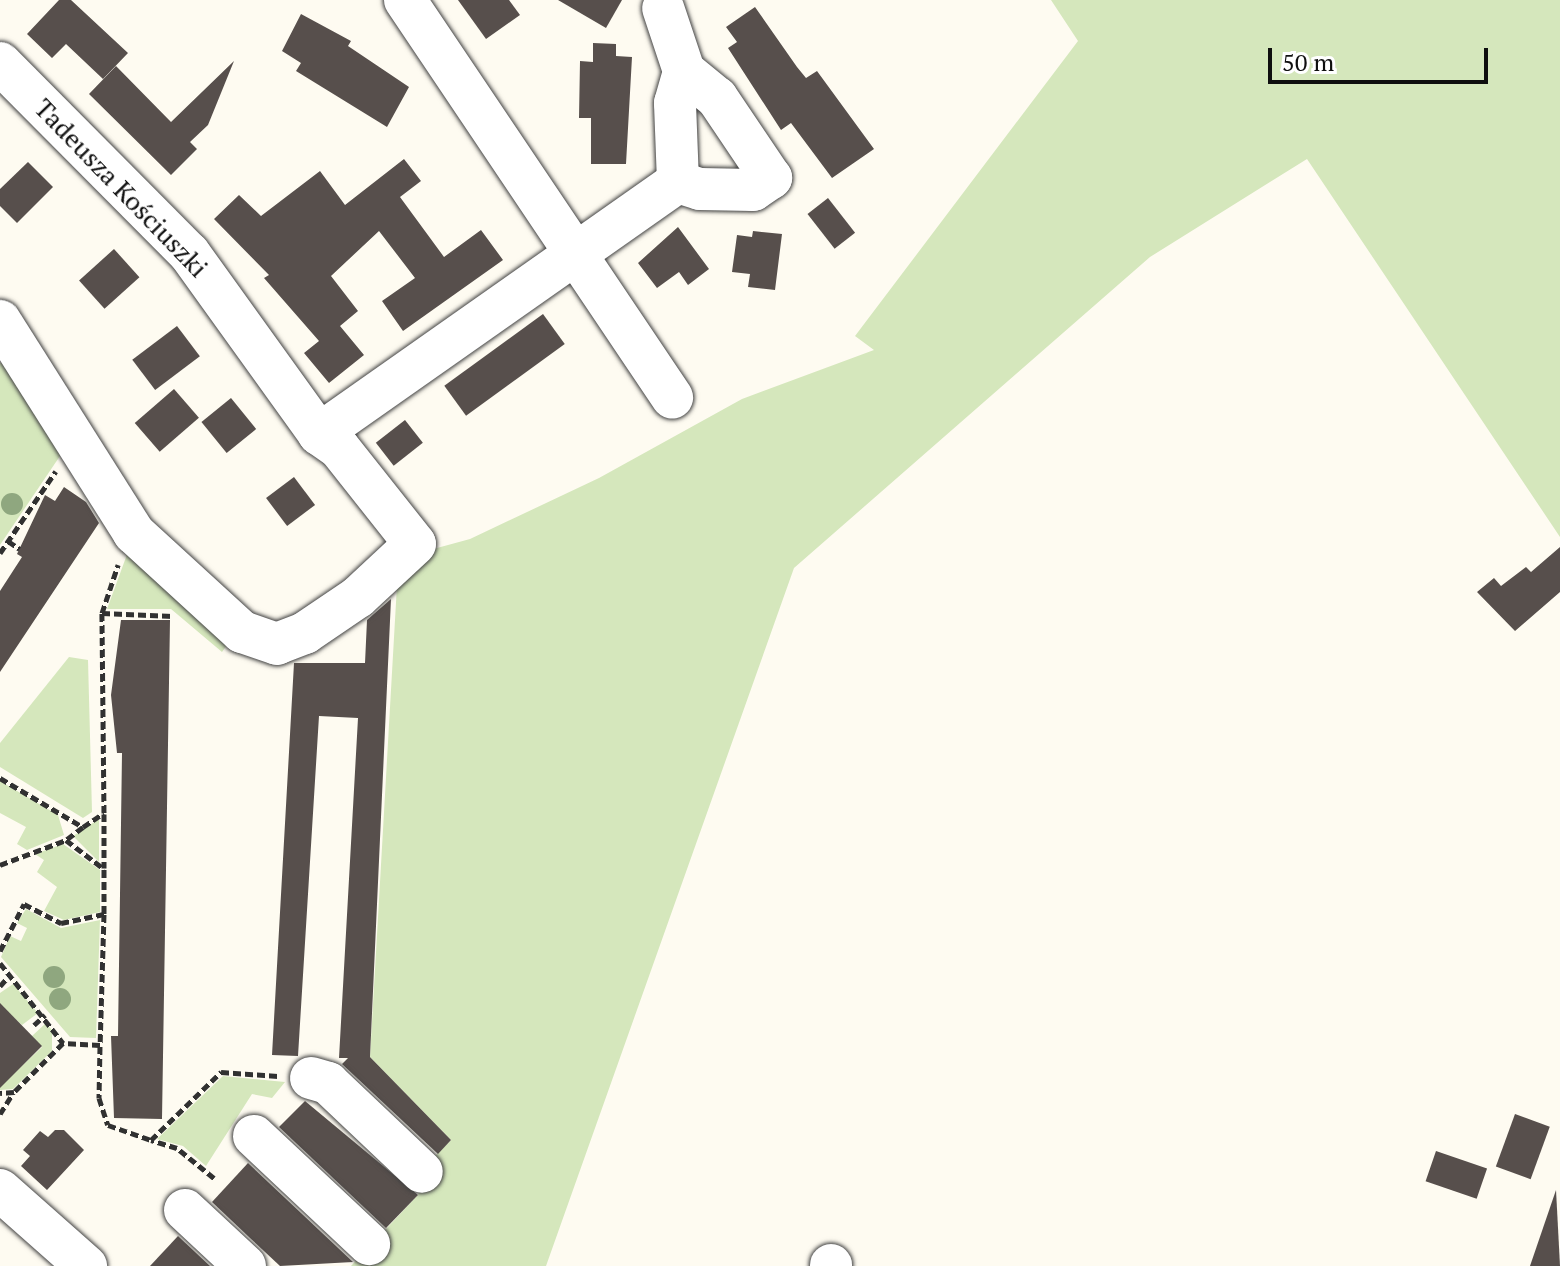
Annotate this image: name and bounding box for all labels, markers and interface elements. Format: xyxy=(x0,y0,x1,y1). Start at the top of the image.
scale bar xyxy=(1272,32,1492,82)
text: 50 m xyxy=(1282,46,1334,78)
street label: Tadeusza Kościuszki xyxy=(28,92,214,284)

